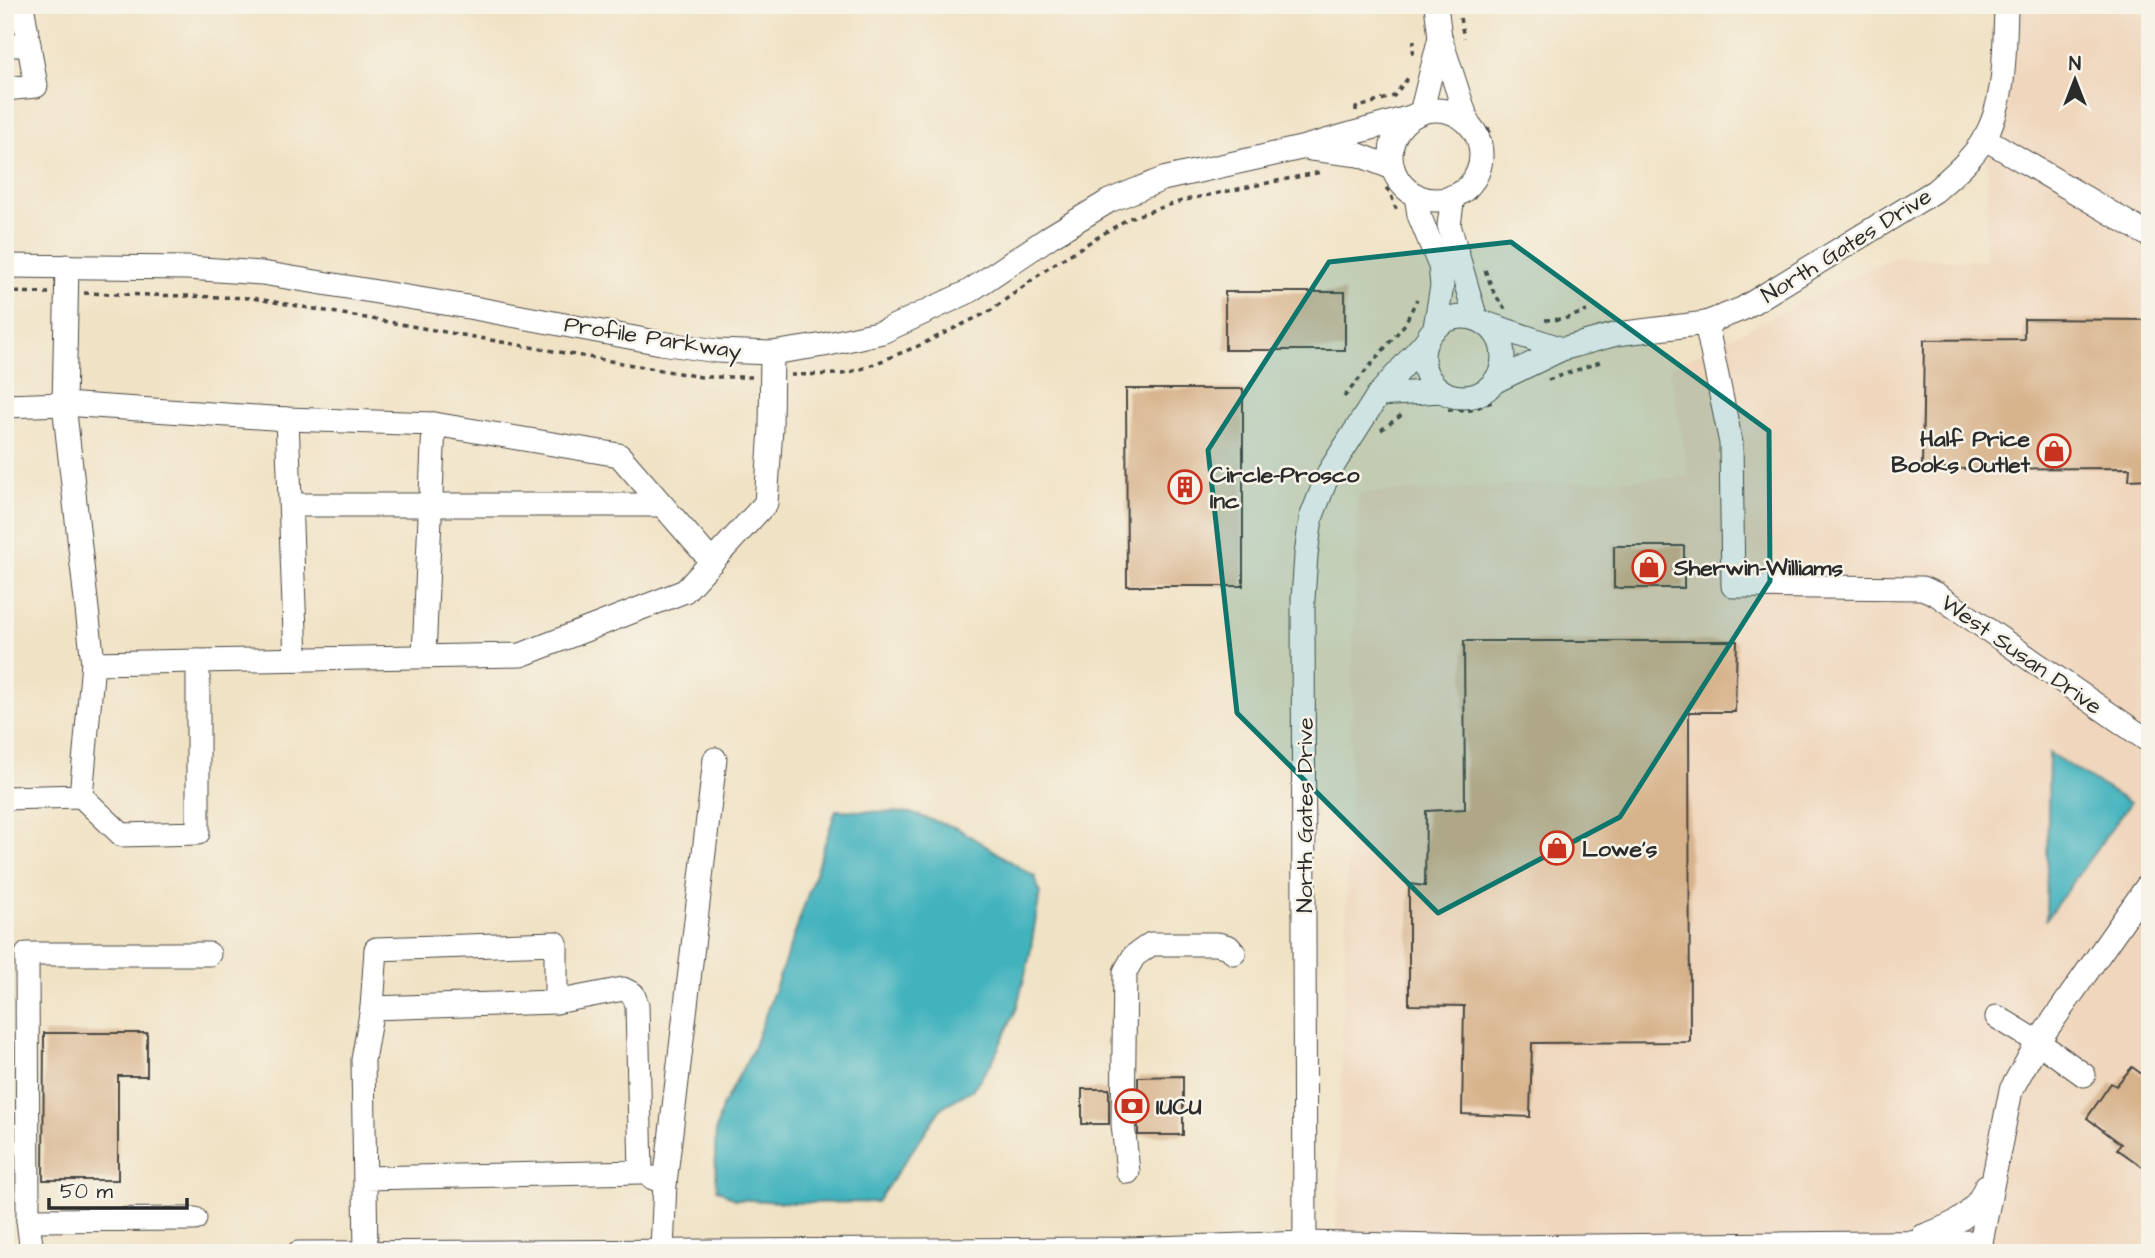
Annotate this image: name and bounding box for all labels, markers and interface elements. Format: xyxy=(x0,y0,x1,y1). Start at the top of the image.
north arrow xyxy=(2039,46,2110,116)
text: N xyxy=(2069,51,2081,78)
street label: North Gates Drive xyxy=(1755,180,1938,311)
street label: Profile Parkway xyxy=(562,308,744,369)
place label: Half Price Books Outlet xyxy=(1891,423,2031,481)
shop icon: Half Price Books Outlet xyxy=(2035,432,2073,470)
place label: Circle-Prosco Inc xyxy=(1210,459,1360,517)
building icon: Circle-Prosco Inc xyxy=(1166,468,1204,506)
shop icon: Sherwin-Williams xyxy=(1630,548,1668,586)
place label: Sherwin-Williams xyxy=(1673,552,1843,584)
street label: West Susan Drive xyxy=(1934,587,2108,722)
street label: North Gates Drive xyxy=(1289,717,1321,913)
shop icon: Lowe's xyxy=(1538,829,1576,867)
place label: Lowe's xyxy=(1582,833,1658,865)
bank icon: IUCU xyxy=(1113,1087,1151,1125)
place label: IUCU xyxy=(1156,1091,1202,1123)
scale bar xyxy=(49,1167,187,1211)
text: 50 m xyxy=(60,1177,114,1206)

